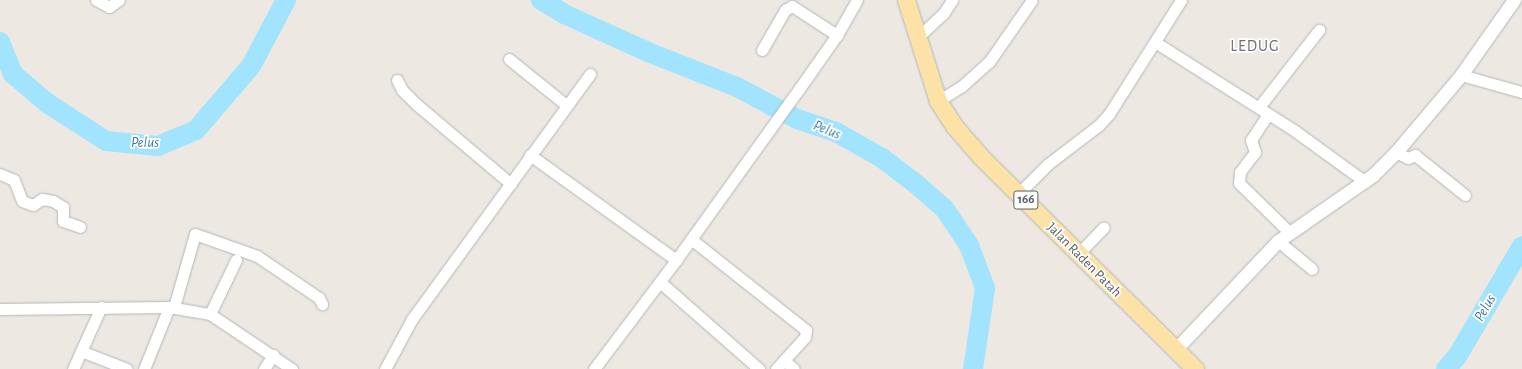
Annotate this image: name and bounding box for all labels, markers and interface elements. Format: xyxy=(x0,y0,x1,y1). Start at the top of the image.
district label: LEDUG xyxy=(1230,36,1280,56)
water label: Pelus xyxy=(811,116,843,144)
water label: Pelus xyxy=(131,134,159,152)
road number: 166 xyxy=(1013,189,1039,211)
street label: Jalan Raden Patah xyxy=(1043,219,1125,301)
water label: Pelus xyxy=(1470,291,1500,325)

